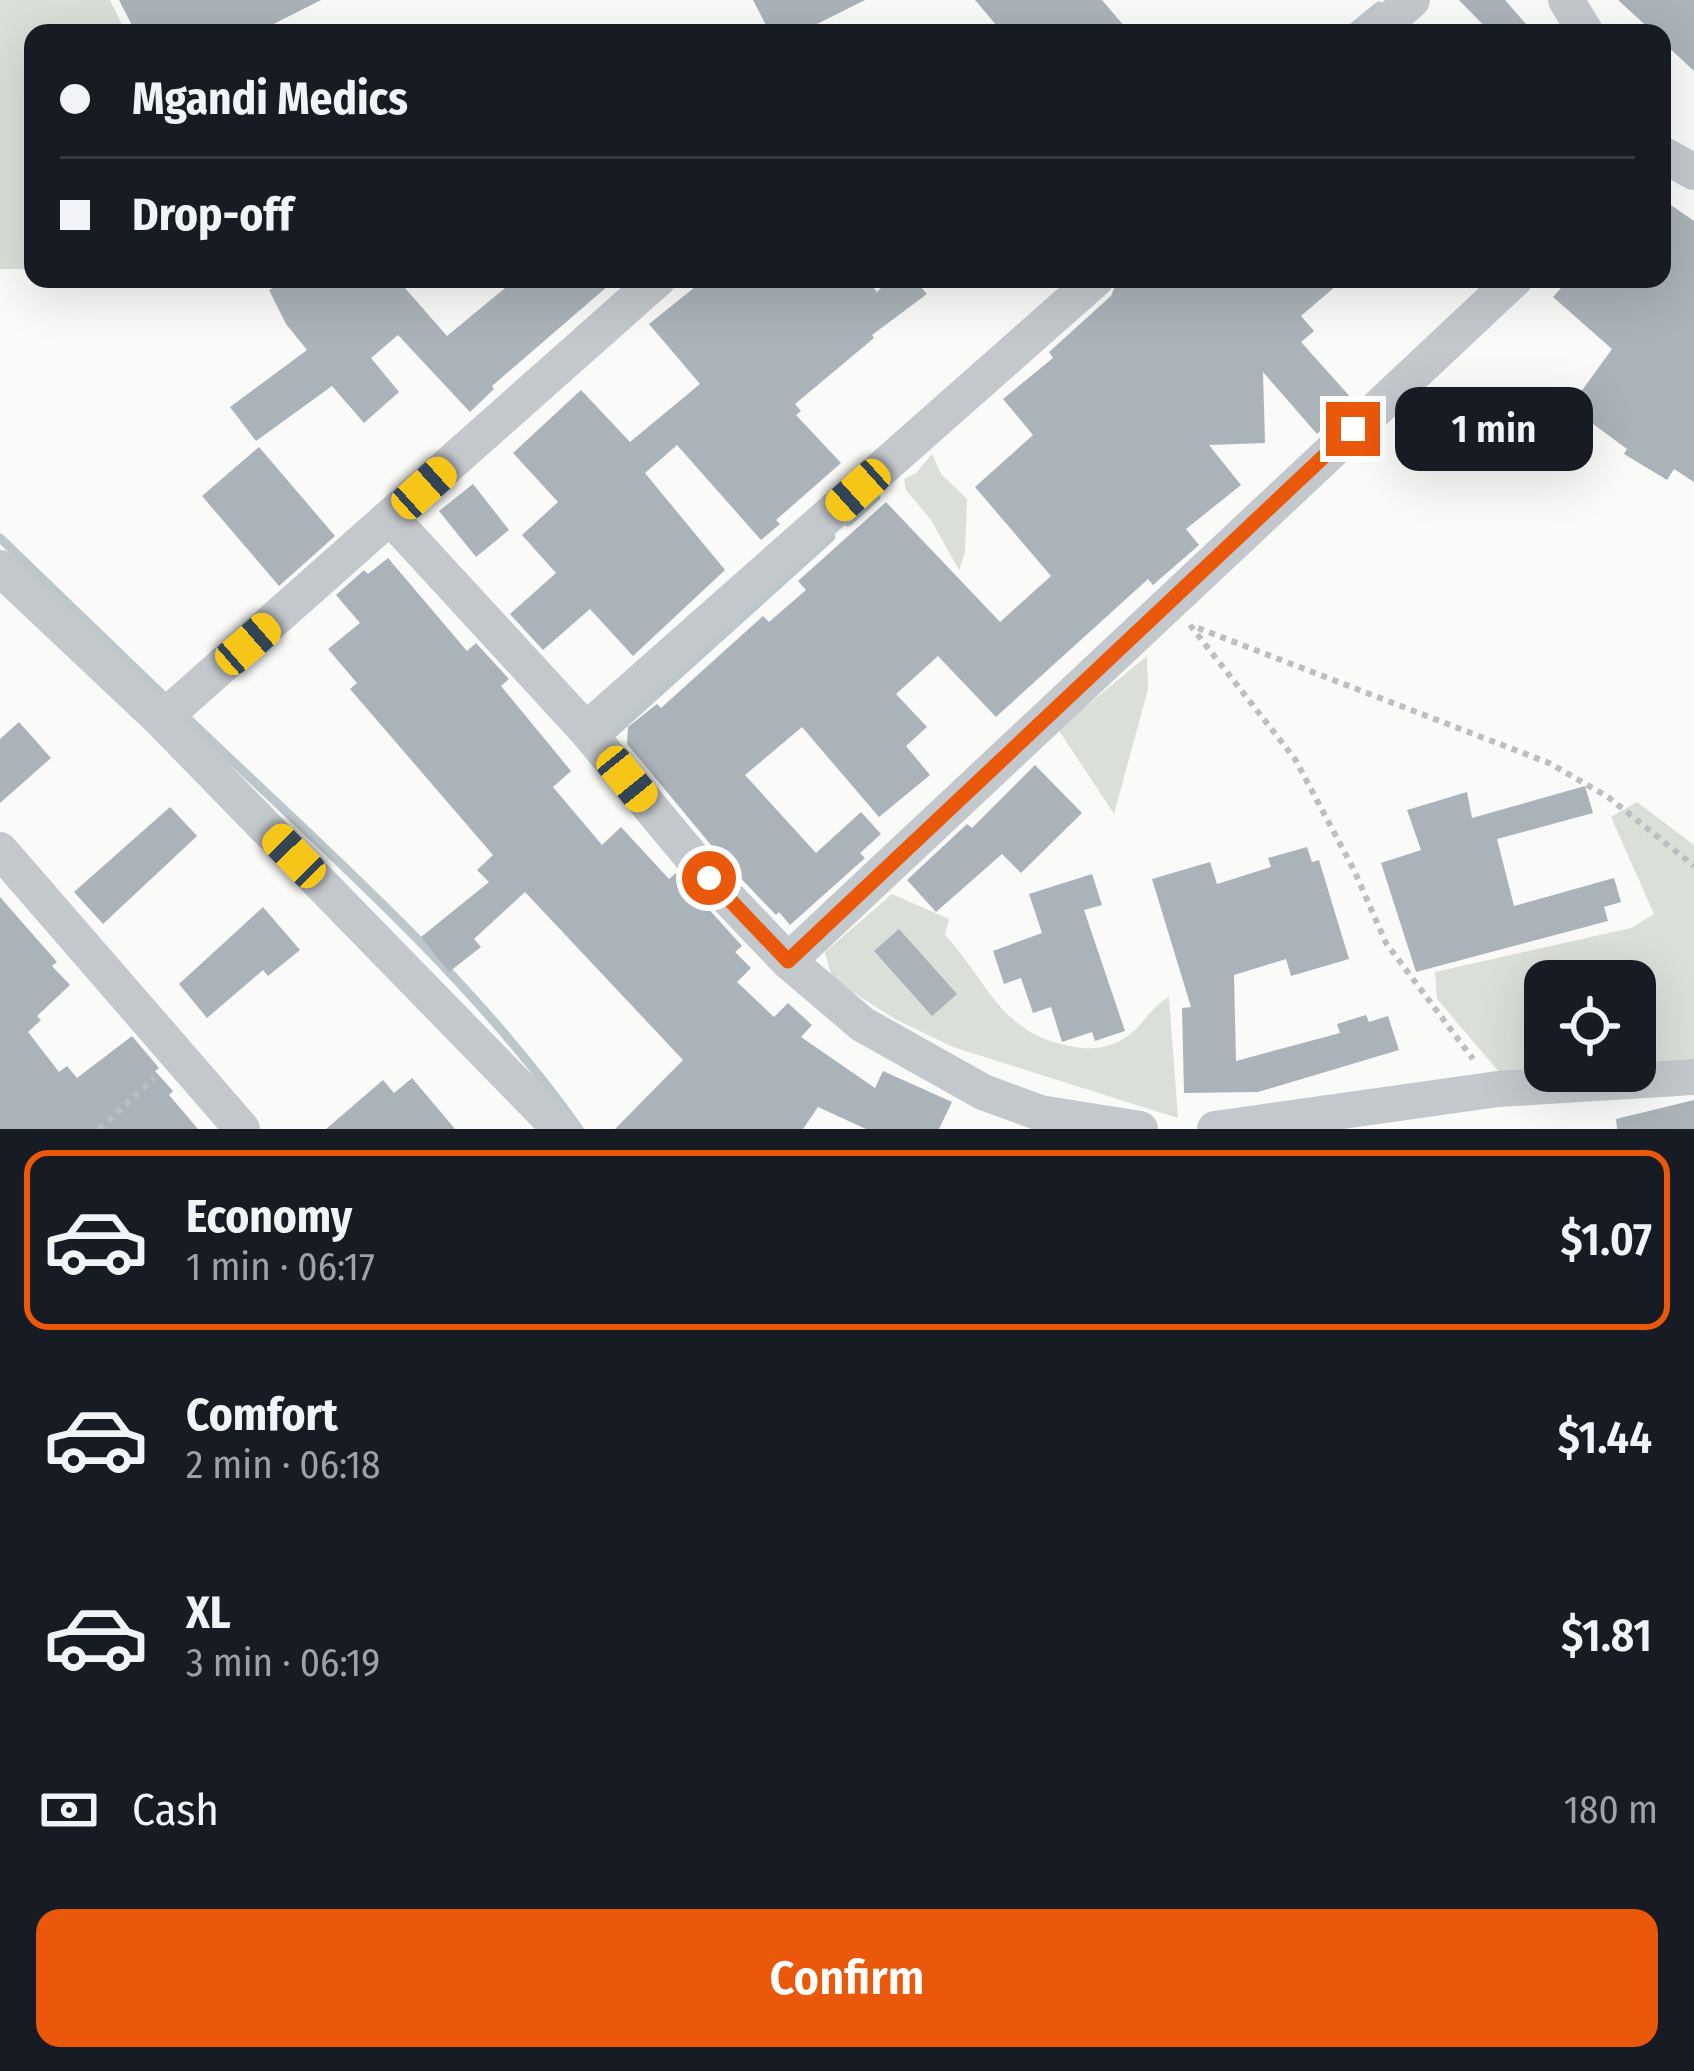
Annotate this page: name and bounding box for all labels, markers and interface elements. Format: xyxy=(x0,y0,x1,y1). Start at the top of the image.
text: Mgandi Medics xyxy=(132,72,408,126)
text: Drop-off xyxy=(132,188,293,242)
callout: 1 min xyxy=(1395,387,1593,471)
route end xyxy=(1326,402,1380,456)
text: 1 min xyxy=(1452,406,1536,452)
car xyxy=(385,451,463,525)
car xyxy=(819,453,897,527)
car xyxy=(209,607,287,681)
car xyxy=(590,740,664,818)
car xyxy=(256,818,332,894)
route start xyxy=(682,851,736,905)
map controls xyxy=(1524,960,1656,1092)
button: locate xyxy=(1524,960,1656,1092)
icon: car xyxy=(42,1186,150,1294)
text: Economy xyxy=(186,1190,352,1244)
text: $1.07 xyxy=(1561,1213,1652,1267)
text: 1 min · 06:17 xyxy=(186,1244,375,1290)
icon: car xyxy=(42,1384,150,1492)
text: Comfort xyxy=(186,1388,338,1442)
text: $1.44 xyxy=(1558,1411,1652,1465)
text: 2 min · 06:18 xyxy=(186,1442,380,1488)
icon: car xyxy=(42,1582,150,1690)
text: XL xyxy=(186,1586,231,1640)
text: $1.81 xyxy=(1561,1609,1652,1663)
text: 3 min · 06:19 xyxy=(186,1640,380,1686)
icon: cash xyxy=(36,1777,102,1843)
text: Cash xyxy=(132,1783,219,1837)
text: 180 m xyxy=(1564,1787,1658,1833)
button: Confirm xyxy=(36,1909,1658,2047)

